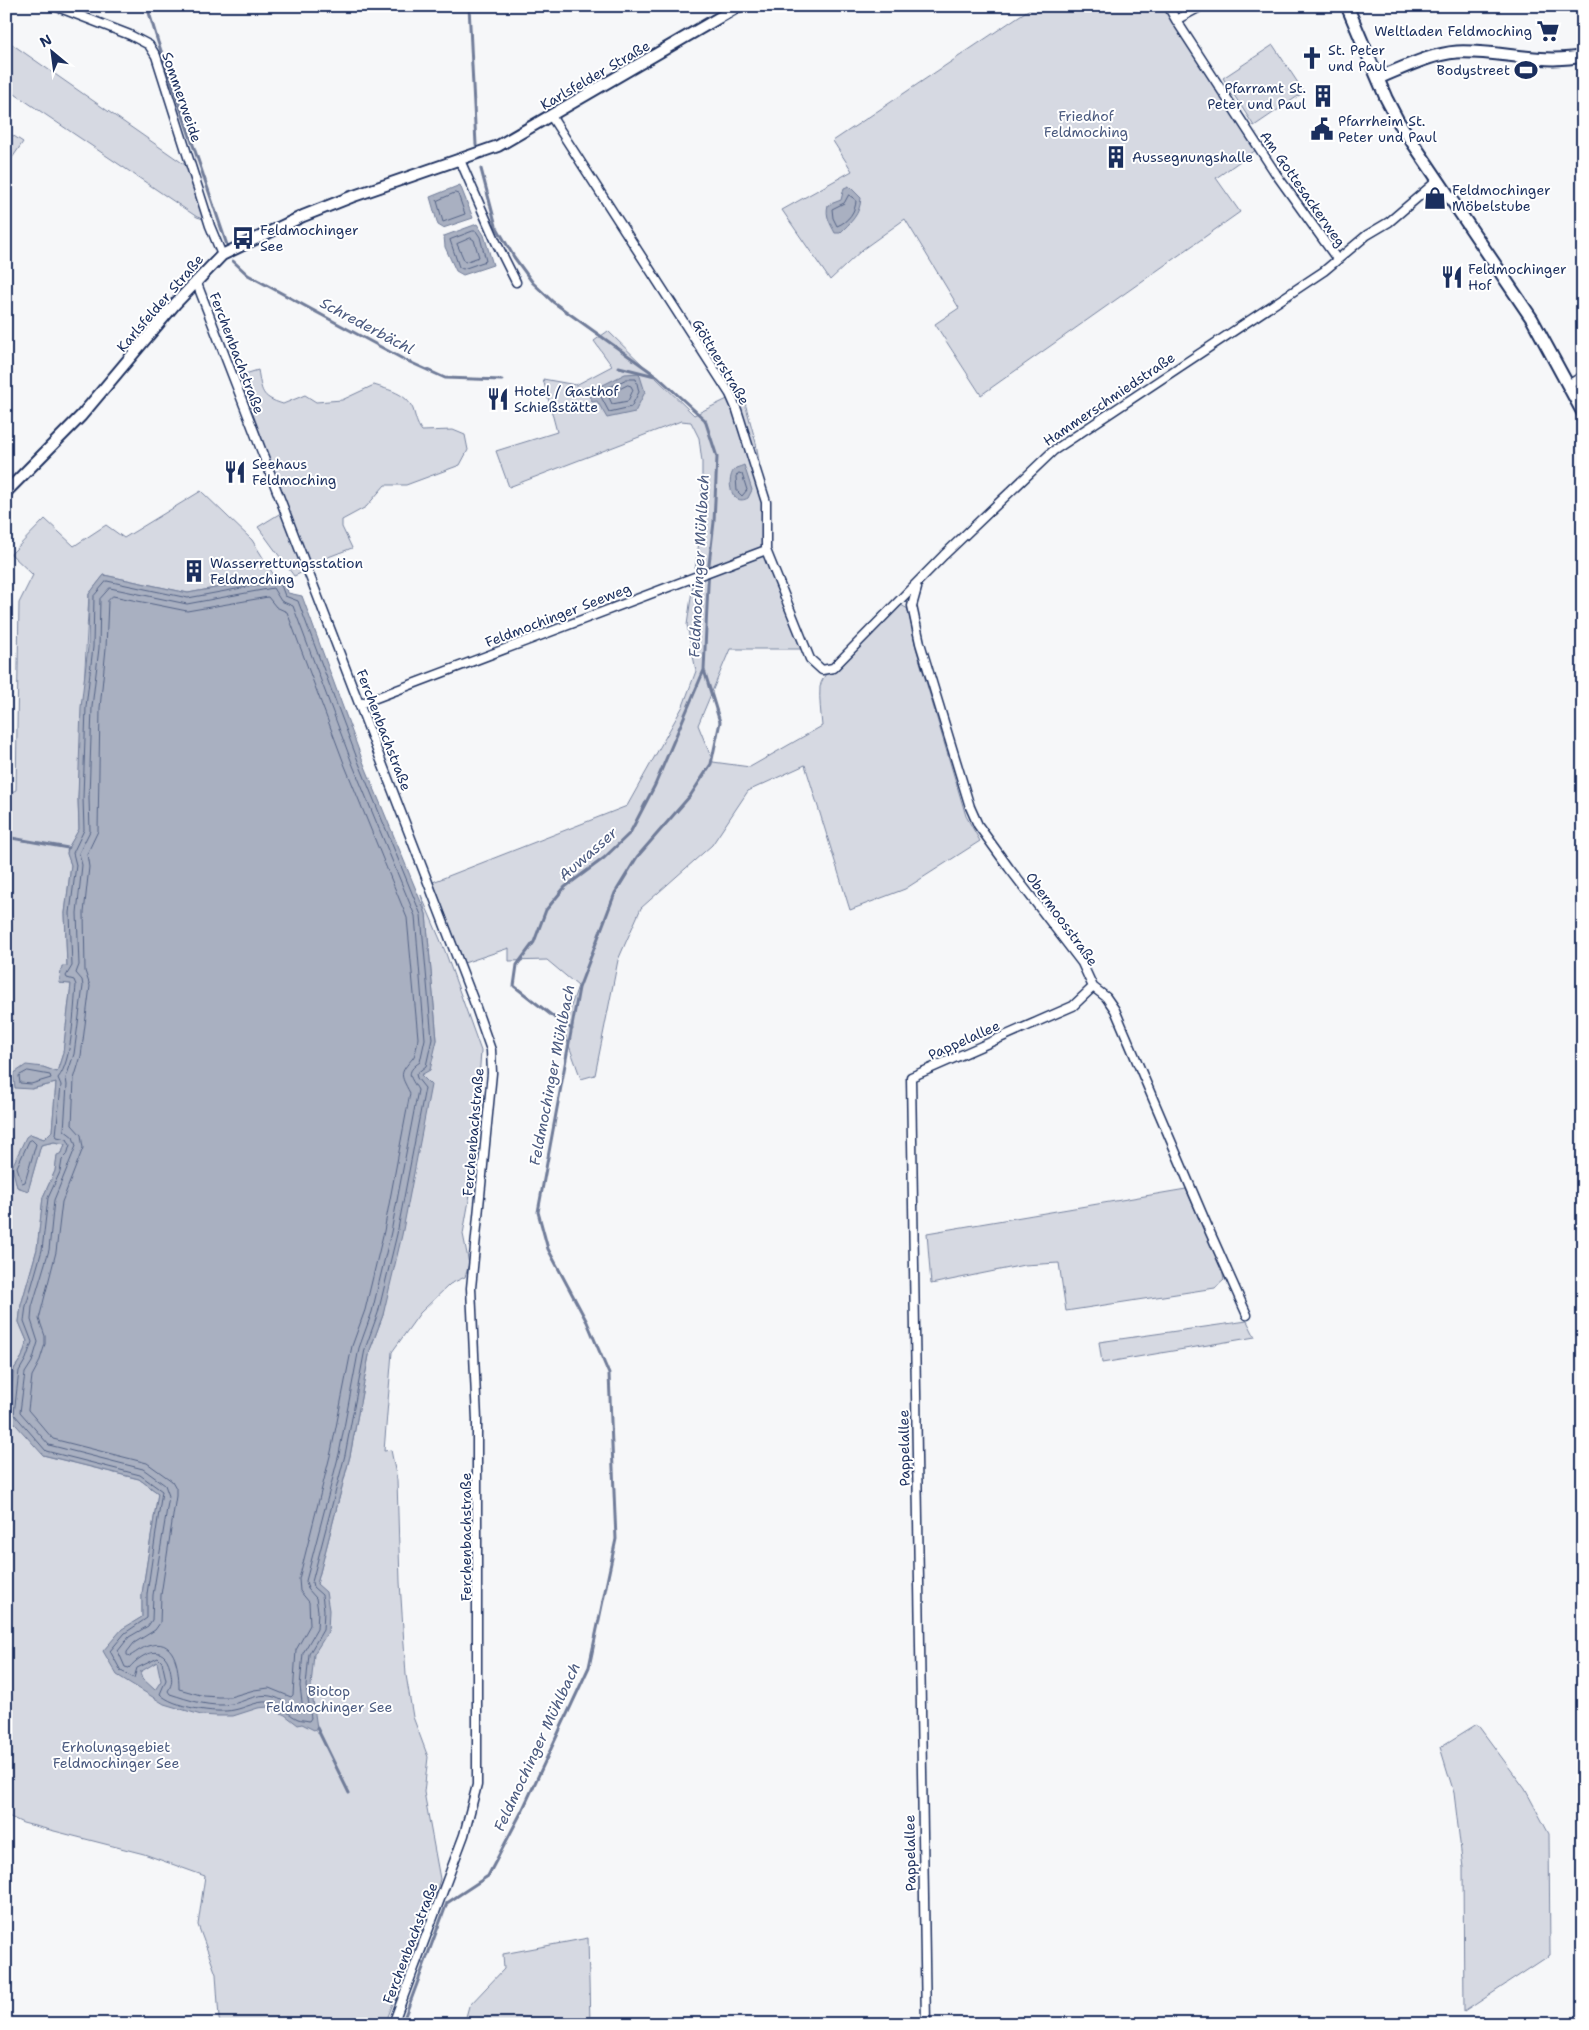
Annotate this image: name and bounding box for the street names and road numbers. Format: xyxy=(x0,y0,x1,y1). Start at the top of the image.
street label: Karlsfelder Straße xyxy=(537,36,653,114)
street label: Sommerweide xyxy=(158,49,206,145)
street label: Am Gottesackerweg xyxy=(1256,128,1350,250)
street label: Karlsfelder Straße xyxy=(113,250,207,356)
street label: Ferchenbachstraße xyxy=(206,290,268,416)
street label: Göttnerstraße xyxy=(688,316,754,408)
street label: Hammerschmiedstraße xyxy=(1040,348,1178,450)
street label: Feldmochinger Seeweg xyxy=(482,579,634,651)
street label: Ferchenbachstraße xyxy=(353,667,415,793)
street label: Obermoosstraße xyxy=(1022,869,1102,970)
street label: Pappelallee xyxy=(925,1016,1003,1064)
street label: Ferchenbachstraße xyxy=(458,1067,488,1197)
street label: Pappelallee xyxy=(894,1410,914,1486)
street label: Ferchenbachstraße xyxy=(457,1473,475,1601)
street label: Pappelallee xyxy=(900,1815,920,1891)
street label: Ferchenbachstraße xyxy=(379,1880,441,2006)

